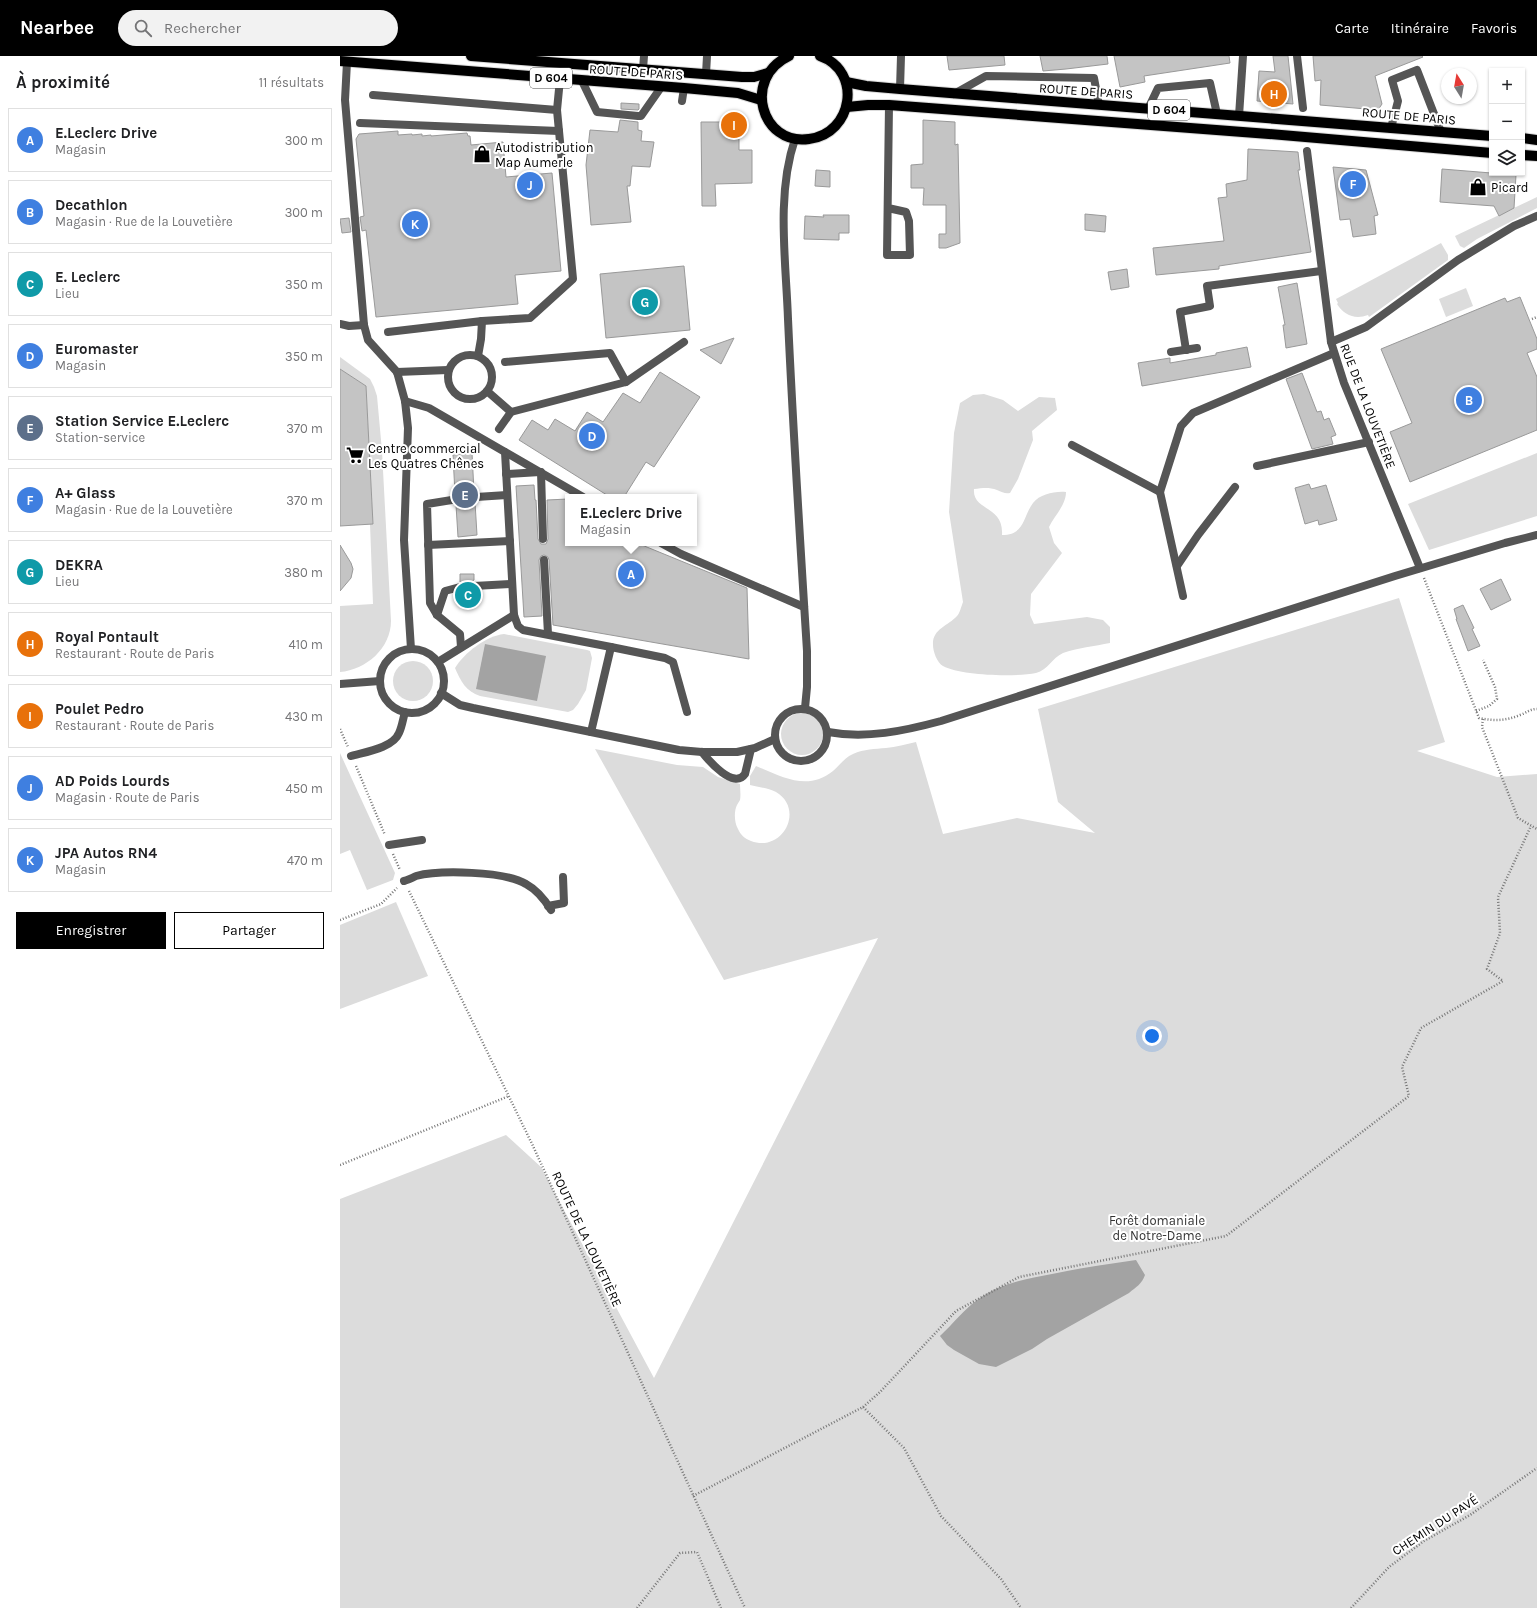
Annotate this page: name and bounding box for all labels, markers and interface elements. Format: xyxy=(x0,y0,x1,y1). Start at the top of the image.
search box xyxy=(118,10,398,46)
text: Nearbee xyxy=(20,17,94,39)
icon: search xyxy=(132,17,154,39)
text: Rechercher xyxy=(164,19,241,37)
text: Carte xyxy=(1335,20,1369,37)
text: Itinéraire xyxy=(1391,20,1449,37)
text: Favoris xyxy=(1471,20,1517,37)
street label: ROUTE DE PARIS xyxy=(588,61,684,83)
road number: D 604 xyxy=(530,68,572,88)
north arrow xyxy=(1441,68,1477,104)
map controls xyxy=(1489,68,1525,176)
button: + xyxy=(1489,68,1525,104)
text: À proximité xyxy=(16,72,110,92)
text: 11 résultats xyxy=(259,75,324,90)
pin: H xyxy=(1261,79,1287,109)
street label: ROUTE DE PARIS xyxy=(1038,80,1134,102)
road number: D 604 xyxy=(1148,100,1190,120)
street label: ROUTE DE PARIS xyxy=(1361,104,1457,128)
button: − xyxy=(1489,104,1525,140)
pin: I xyxy=(721,110,747,140)
text: E.Leclerc Drive xyxy=(55,124,157,142)
text: A xyxy=(26,133,34,148)
text: 300 m xyxy=(285,133,323,148)
place label: Autodistribution Map Aumerle xyxy=(495,140,594,170)
button: layers xyxy=(1489,140,1525,176)
text: Magasin xyxy=(55,142,106,157)
shop icon: Autodistribution Map Aumerle xyxy=(472,144,492,164)
pin: F xyxy=(1340,169,1366,199)
pin: J xyxy=(517,170,543,200)
shop icon: Picard xyxy=(1468,177,1488,197)
place label: Picard xyxy=(1491,180,1528,195)
text: Decathlon xyxy=(55,196,128,214)
text: B xyxy=(26,205,34,220)
text: 300 m xyxy=(285,205,323,220)
pin: K xyxy=(402,209,428,239)
text: Magasin · Rue de la Louvetière xyxy=(55,214,233,229)
text: E. Leclerc xyxy=(55,268,120,286)
text: C xyxy=(26,277,34,292)
text: 350 m xyxy=(285,277,323,292)
text: Lieu xyxy=(55,286,80,301)
pin: G xyxy=(632,287,658,317)
text: Euromaster xyxy=(55,340,138,358)
street label: RUE DE LA LOUVETIÈRE xyxy=(1337,341,1401,471)
text: D xyxy=(26,349,34,364)
text: 350 m xyxy=(285,349,323,364)
text: Magasin xyxy=(55,358,106,373)
pin: B xyxy=(1456,385,1482,415)
text: Station Service E.Leclerc xyxy=(55,412,229,430)
text: E xyxy=(26,421,34,436)
text: 370 m xyxy=(286,421,323,436)
pin: D xyxy=(579,421,605,451)
text: Station-service xyxy=(55,430,145,445)
place label: Centre commercial Les Quatres Chênes xyxy=(368,441,484,471)
supermarket icon: Centre commercial Les Quatres Chênes xyxy=(345,445,365,465)
pin: E xyxy=(452,480,478,510)
text: A+ Glass xyxy=(55,484,116,502)
text: F xyxy=(26,493,34,508)
text: 370 m xyxy=(286,493,323,508)
popup xyxy=(565,494,697,546)
text: Magasin · Rue de la Louvetière xyxy=(55,502,233,517)
text: E.Leclerc Drive xyxy=(580,504,682,522)
text: Magasin xyxy=(580,522,631,537)
text: DEKRA xyxy=(55,556,103,574)
pin: A xyxy=(618,559,644,589)
text: G xyxy=(26,565,34,580)
text: 380 m xyxy=(284,565,323,580)
text: Lieu xyxy=(55,574,80,589)
pin: C xyxy=(455,580,481,610)
text: Royal Pontault xyxy=(55,628,159,646)
text: H xyxy=(25,637,35,652)
text: 410 m xyxy=(288,637,323,652)
text: Restaurant · Route de Paris xyxy=(55,646,214,661)
text: Poulet Pedro xyxy=(55,700,144,718)
text: I xyxy=(28,709,32,724)
text: 430 m xyxy=(285,709,323,724)
text: Restaurant · Route de Paris xyxy=(55,718,214,733)
text: AD Poids Lourds xyxy=(55,772,170,790)
text: J xyxy=(27,781,33,796)
text: 450 m xyxy=(285,781,323,796)
text: Magasin · Route de Paris xyxy=(55,790,200,805)
text: JPA Autos RN4 xyxy=(55,844,157,862)
text: K xyxy=(26,853,34,868)
text: 470 m xyxy=(287,853,323,868)
text: Magasin xyxy=(55,862,106,877)
button: Enregistrer xyxy=(16,912,166,949)
button: Partager xyxy=(174,912,324,949)
your location xyxy=(1142,1026,1162,1046)
street label: ROUTE DE LA LOUVETIÈRE xyxy=(549,1168,627,1309)
park label: Forêt domaniale de Notre-Dame xyxy=(1109,1213,1205,1243)
street label: CHEMIN DU PAVÉ xyxy=(1388,1490,1481,1558)

